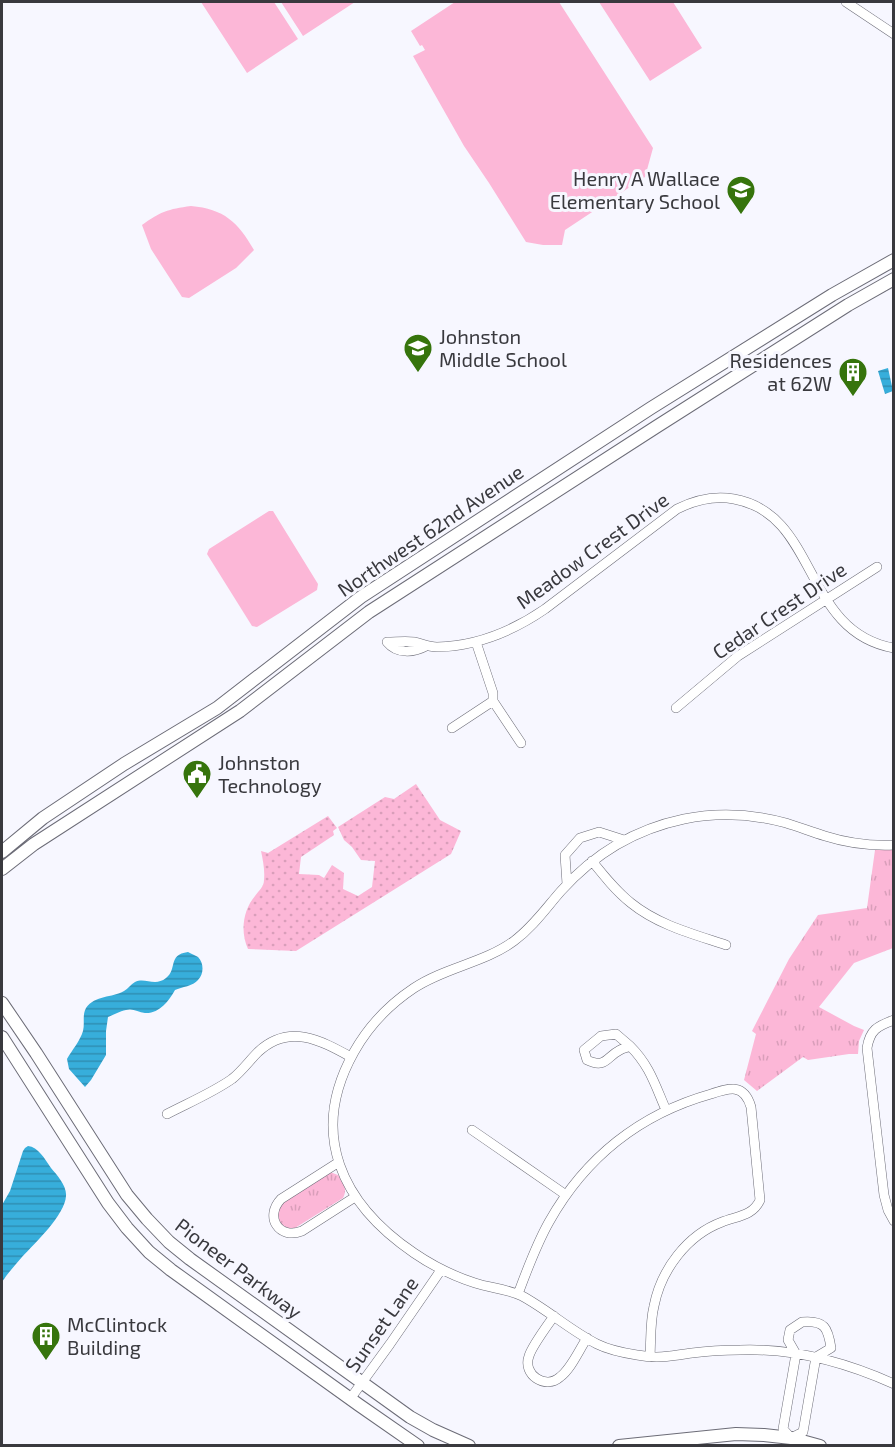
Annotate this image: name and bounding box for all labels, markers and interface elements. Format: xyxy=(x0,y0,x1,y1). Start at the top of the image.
place label: Henry A Wallace Elementary School xyxy=(550,166,720,213)
school or university icon: Henry A Wallace Elementary School xyxy=(725,174,757,216)
place label: Johnston Middle School xyxy=(439,324,567,371)
school or university icon: Johnston Middle School xyxy=(402,332,434,374)
place label: Residences at 62W xyxy=(730,348,832,395)
building icon: Residences at 62W xyxy=(837,356,869,398)
street label: Northwest 62nd Avenue xyxy=(333,459,527,601)
street label: Meadow Crest Drive xyxy=(511,487,673,613)
street label: Cedar Crest Drive xyxy=(708,556,850,664)
place label: Johnston Technology xyxy=(218,750,322,797)
public building icon: Johnston Technology xyxy=(181,758,213,800)
street label: Pioneer Parkway xyxy=(171,1213,307,1324)
street label: Sunset Lane xyxy=(339,1272,423,1376)
place label: McClintock Building xyxy=(67,1312,167,1359)
building icon: McClintock Building xyxy=(30,1320,62,1362)

